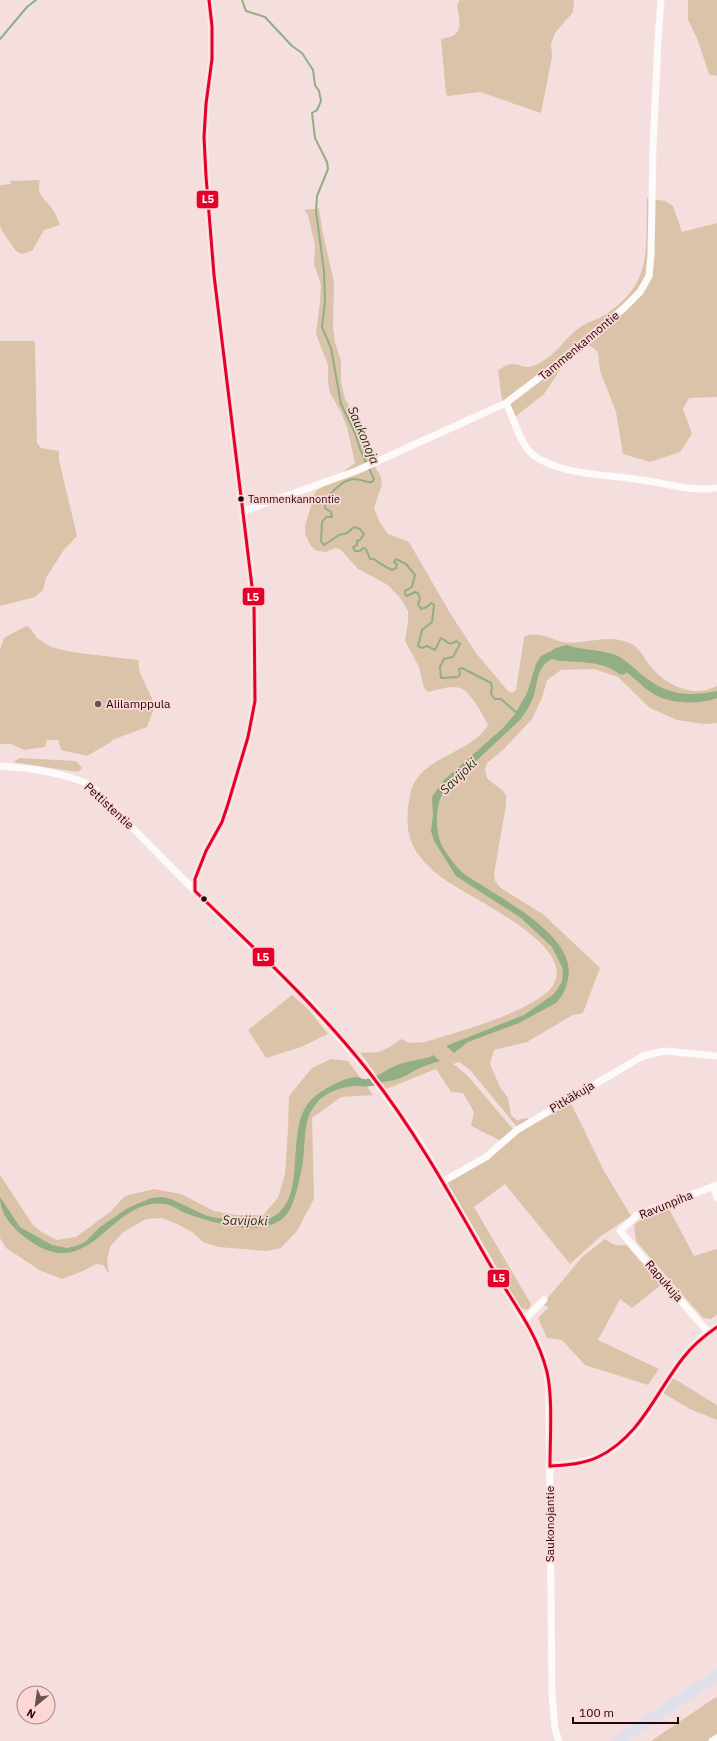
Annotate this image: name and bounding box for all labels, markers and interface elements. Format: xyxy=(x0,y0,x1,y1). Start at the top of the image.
line badge: L5 xyxy=(196,190,219,209)
text: L5 xyxy=(202,192,215,206)
street label: Tammenkannontie xyxy=(535,307,622,384)
water label: Saukonoja xyxy=(344,404,383,467)
place label: Tammenkannontie xyxy=(248,492,340,506)
marker: Tammenkannontie xyxy=(236,494,246,504)
line badge: L5 xyxy=(242,587,265,606)
text: L5 xyxy=(247,590,260,604)
place label: Alilamppula xyxy=(106,696,171,711)
marker: Alilamppula xyxy=(93,699,103,709)
water label: Savijoki xyxy=(436,754,481,798)
street label: Pettistentie xyxy=(82,779,137,833)
unlabelled marker xyxy=(199,894,209,904)
line badge: L5 xyxy=(252,947,275,967)
text: L5 xyxy=(257,950,270,964)
street label: Pitkäkuja xyxy=(547,1077,597,1116)
street label: Ravunpiha xyxy=(637,1187,695,1222)
water label: Savijoki xyxy=(222,1212,268,1229)
street label: Rapukuja xyxy=(642,1257,687,1305)
line badge: L5 xyxy=(487,1269,510,1288)
text: L5 xyxy=(493,1271,506,1285)
street label: Saukonojantie xyxy=(542,1485,557,1562)
north arrow xyxy=(16,1685,56,1725)
scale bar xyxy=(573,1699,678,1725)
text: 100 m xyxy=(579,1705,614,1720)
text: N xyxy=(24,1706,38,1722)

